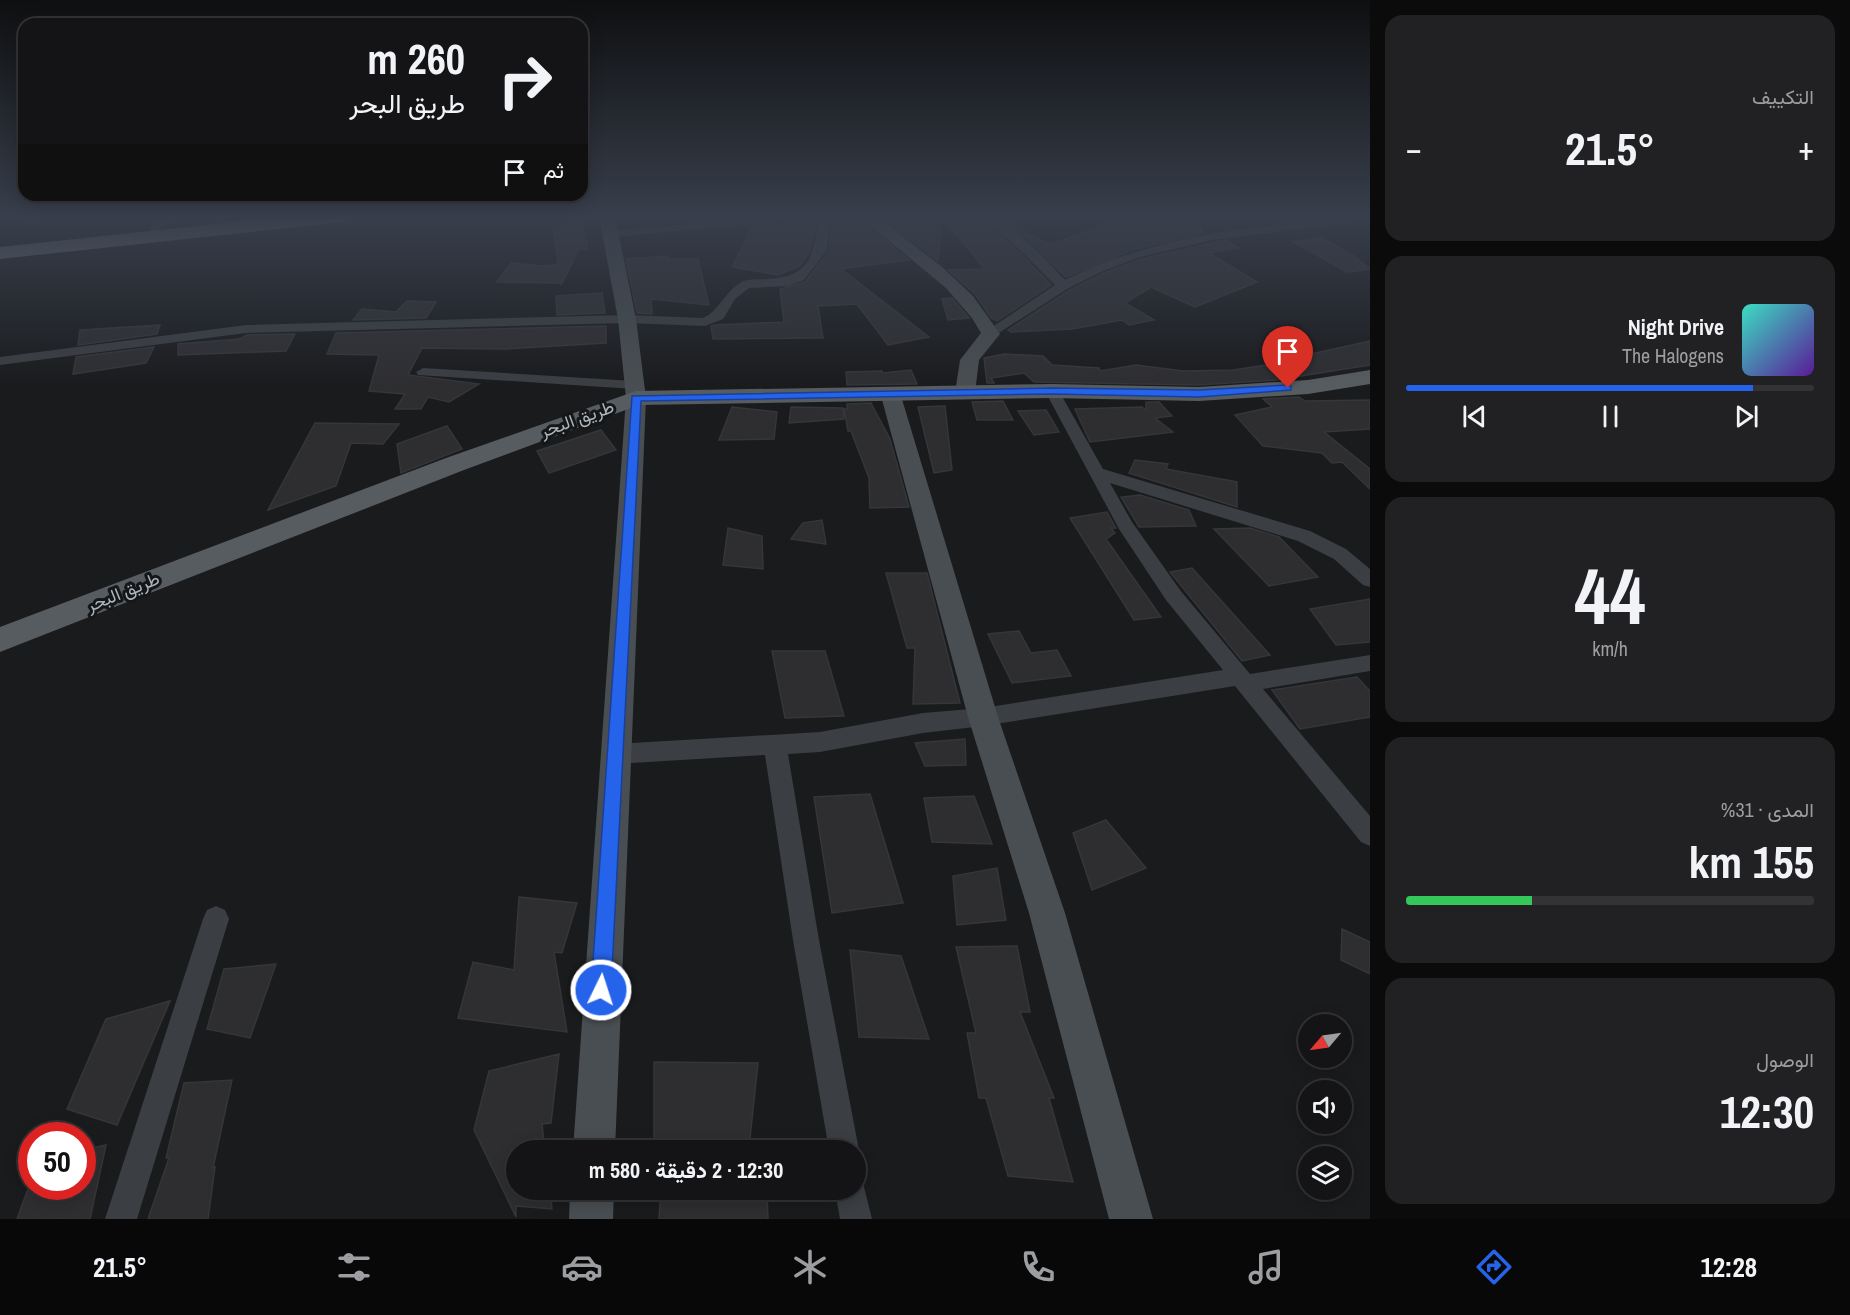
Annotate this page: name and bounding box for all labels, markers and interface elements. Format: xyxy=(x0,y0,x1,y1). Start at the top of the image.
text: 260 m xyxy=(367,31,465,87)
icon: right xyxy=(486,42,564,120)
text: التكييف xyxy=(1752,83,1814,110)
text: طريق البحر xyxy=(349,85,465,121)
text: 21.5° xyxy=(1565,118,1655,179)
text: − xyxy=(1406,126,1422,170)
text: + xyxy=(1798,126,1814,170)
text: ثم xyxy=(543,155,564,185)
icon: arrive xyxy=(498,156,531,189)
text: Night Drive xyxy=(1628,312,1724,342)
pin xyxy=(1262,326,1313,388)
icon: arrive xyxy=(1271,335,1304,368)
text: The Halogens xyxy=(1622,342,1724,369)
street label: طريق البحر xyxy=(535,394,617,444)
icon: previous xyxy=(1458,400,1491,433)
icon: pause xyxy=(1594,400,1627,433)
icon: next xyxy=(1730,400,1763,433)
text: 44 xyxy=(1574,543,1646,648)
street label: طريق البحر xyxy=(81,566,163,618)
text: km/h xyxy=(1592,635,1628,662)
text: المدى · 31% xyxy=(1721,796,1814,823)
text: 155 km xyxy=(1689,831,1814,892)
position arrow xyxy=(569,958,633,1022)
north arrow xyxy=(1298,1014,1352,1068)
map controls xyxy=(1298,1014,1352,1200)
text: الوصول xyxy=(1756,1046,1814,1073)
button: sound xyxy=(1298,1080,1352,1134)
text: 12:30 xyxy=(1720,1081,1814,1142)
speed limit sign: 50 xyxy=(18,1122,96,1200)
button: layers xyxy=(1298,1146,1352,1200)
text: 12:30 · 2 دقيقة · 580 m xyxy=(589,1155,783,1185)
icon: filters xyxy=(333,1246,375,1288)
icon: car xyxy=(561,1246,603,1288)
icon: climate xyxy=(789,1246,831,1288)
icon: phone xyxy=(1017,1246,1059,1288)
icon: music xyxy=(1245,1246,1287,1288)
icon: directions xyxy=(1473,1246,1515,1288)
text: 21.5° xyxy=(93,1249,147,1285)
text: 12:28 xyxy=(1700,1249,1757,1285)

